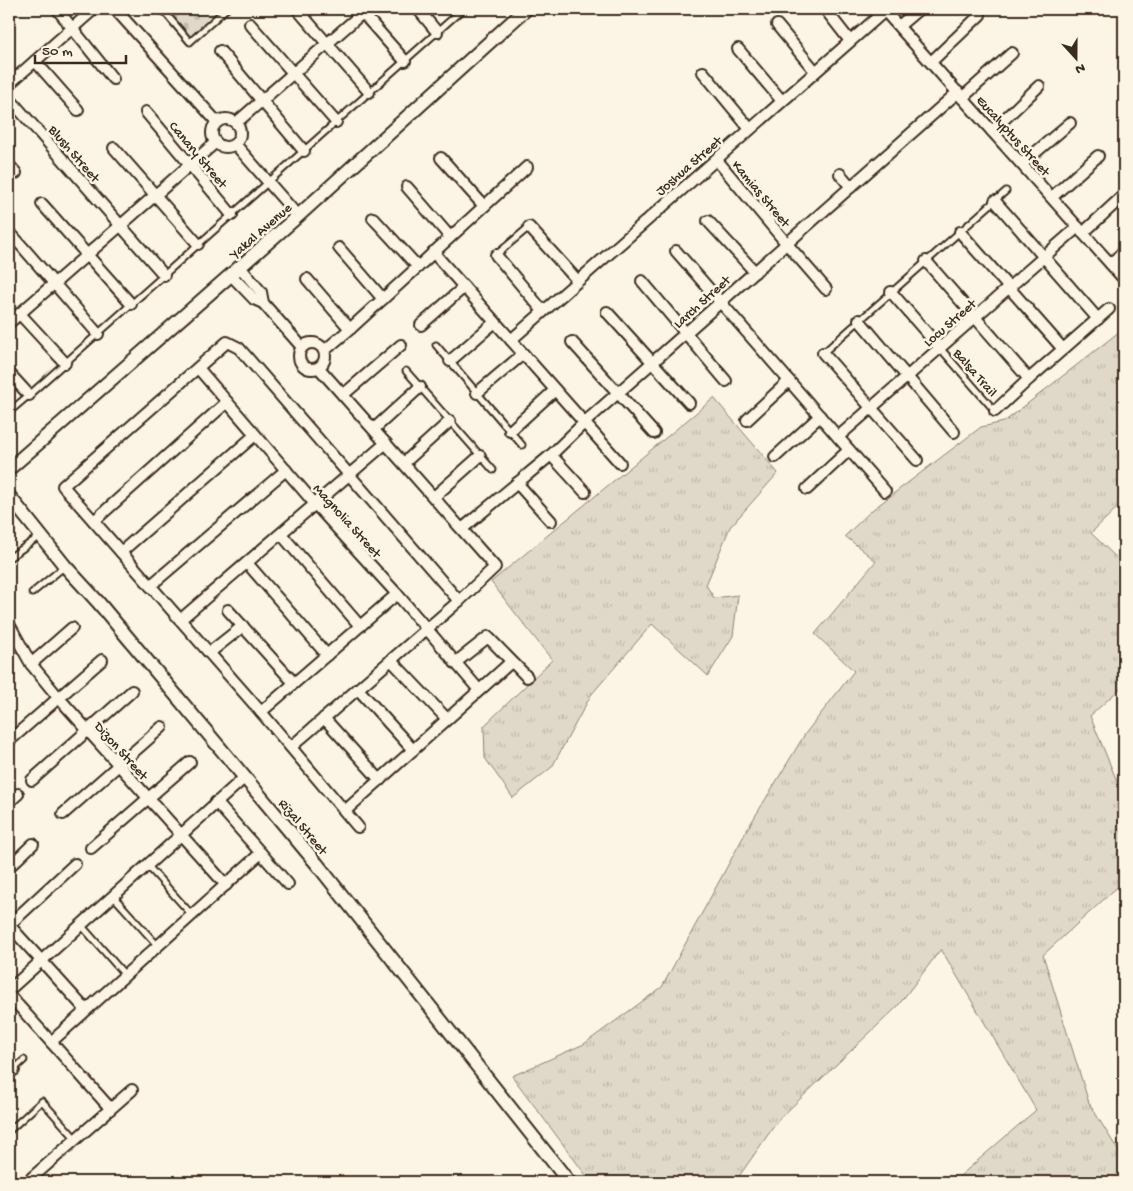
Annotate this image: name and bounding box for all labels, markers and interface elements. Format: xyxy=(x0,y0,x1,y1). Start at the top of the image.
scale bar xyxy=(35,32,126,64)
north arrow xyxy=(1050,32,1100,82)
text: 50 m xyxy=(42,43,73,61)
text: N xyxy=(1072,58,1087,77)
street label: Eucalyptus Street xyxy=(971,93,1054,181)
street label: Canary Street xyxy=(164,119,231,194)
street label: Blush Street xyxy=(43,122,103,188)
street label: Joshua Street xyxy=(653,133,727,200)
street label: Kamias Street xyxy=(727,158,794,232)
street label: Yakal Avenue xyxy=(226,200,297,265)
street label: Larch Street xyxy=(671,272,736,333)
street label: Locu Street xyxy=(921,296,981,351)
street label: Balsa Trail xyxy=(948,345,1000,401)
street label: Magnolia Street xyxy=(308,481,385,563)
street label: Dizon Street xyxy=(89,718,152,785)
street label: Rizal Street xyxy=(274,796,331,860)

